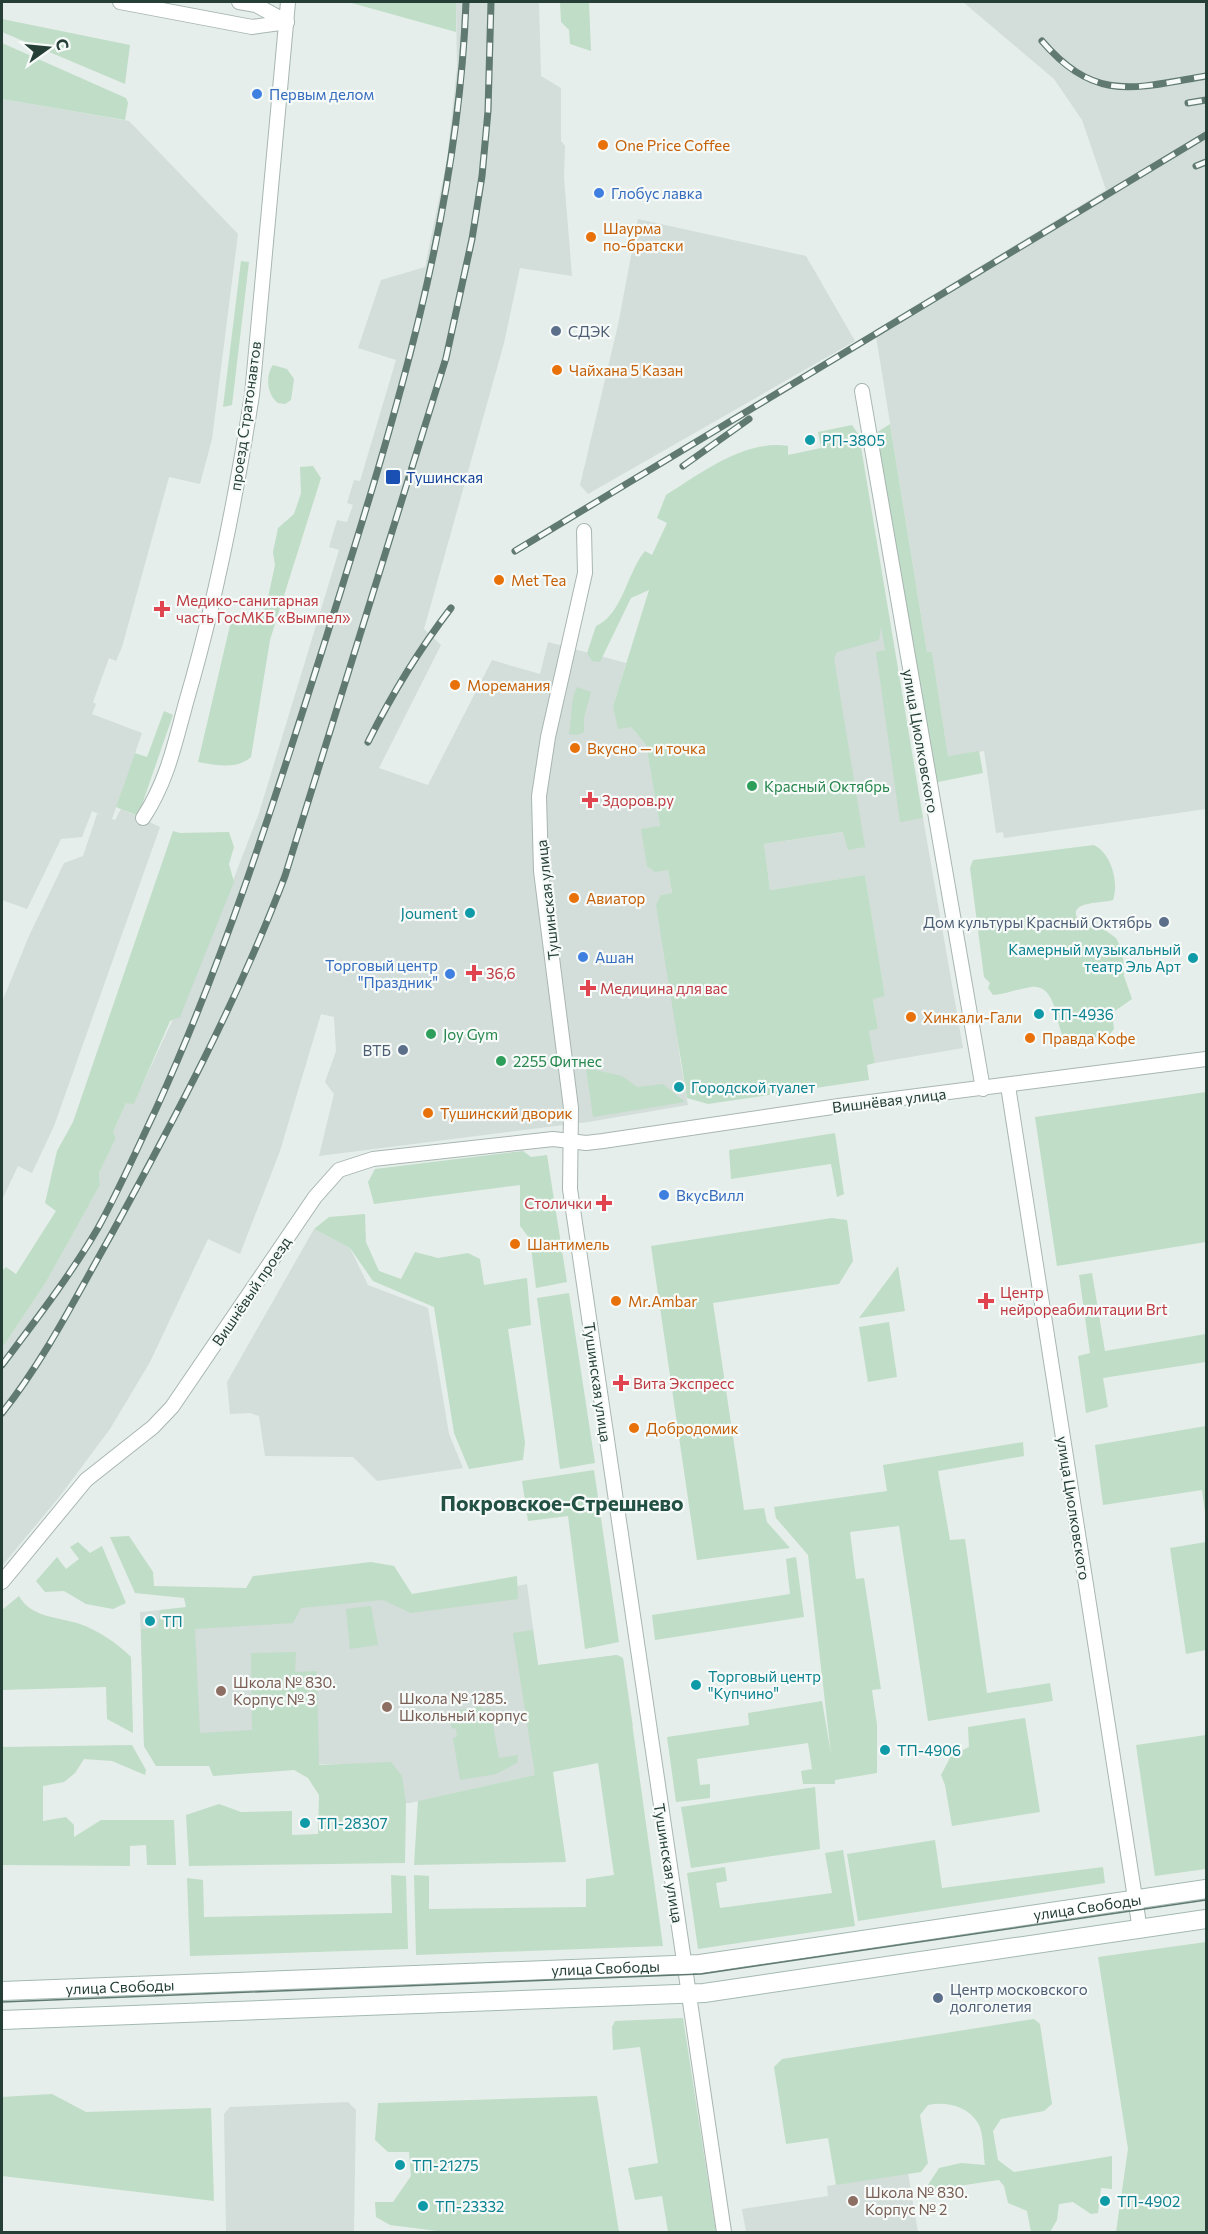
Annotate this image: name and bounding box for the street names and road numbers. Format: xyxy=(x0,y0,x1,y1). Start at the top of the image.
street label: проезд Стратонавтов xyxy=(226,340,264,492)
street label: улица Циолковского xyxy=(899,668,943,814)
street label: Тушинская улица xyxy=(532,839,562,961)
street label: Вишнёвая улица xyxy=(831,1084,947,1116)
street label: Вишнёвый проезд xyxy=(208,1233,294,1349)
street label: Тушинская улица xyxy=(581,1321,615,1443)
street label: улица Циолковского xyxy=(1054,1435,1094,1581)
street label: Тушинская улица xyxy=(651,1802,687,1924)
street label: улица Свободы xyxy=(1032,1890,1142,1923)
street label: улица Свободы xyxy=(551,1957,660,1979)
street label: улица Свободы xyxy=(65,1975,175,1998)

